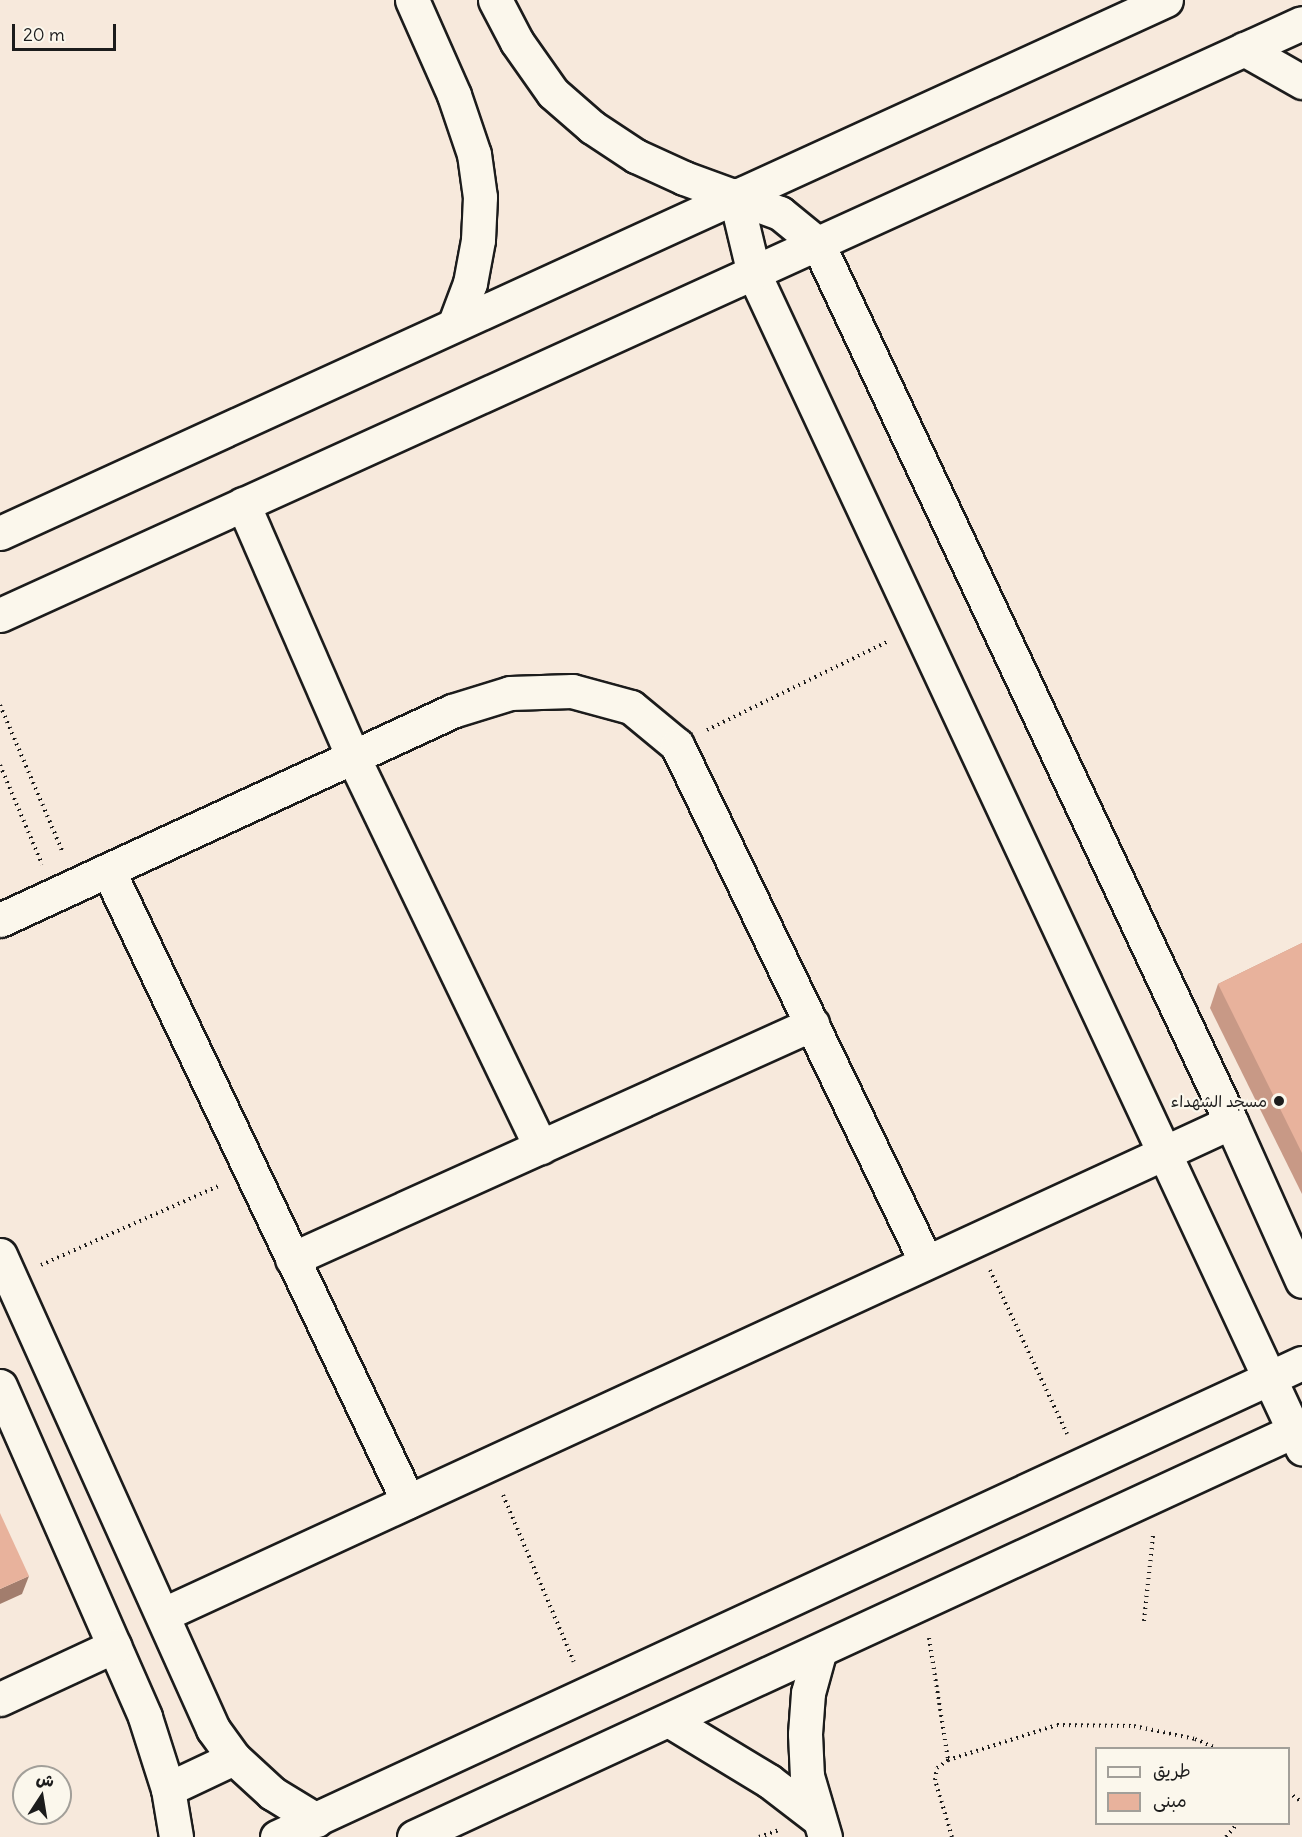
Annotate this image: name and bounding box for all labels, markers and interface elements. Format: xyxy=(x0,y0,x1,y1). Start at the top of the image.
scale bar xyxy=(15,12,118,50)
text: 20 m xyxy=(23,23,65,46)
place label: مسجد الشهداء xyxy=(1171,1091,1267,1111)
marker: مسجد الشهداء xyxy=(1272,1094,1286,1108)
legend xyxy=(1095,1747,1290,1825)
text: طريق xyxy=(1153,1759,1191,1782)
north arrow xyxy=(12,1765,72,1825)
text: ش xyxy=(35,1768,56,1791)
text: مبنى xyxy=(1153,1789,1187,1812)

